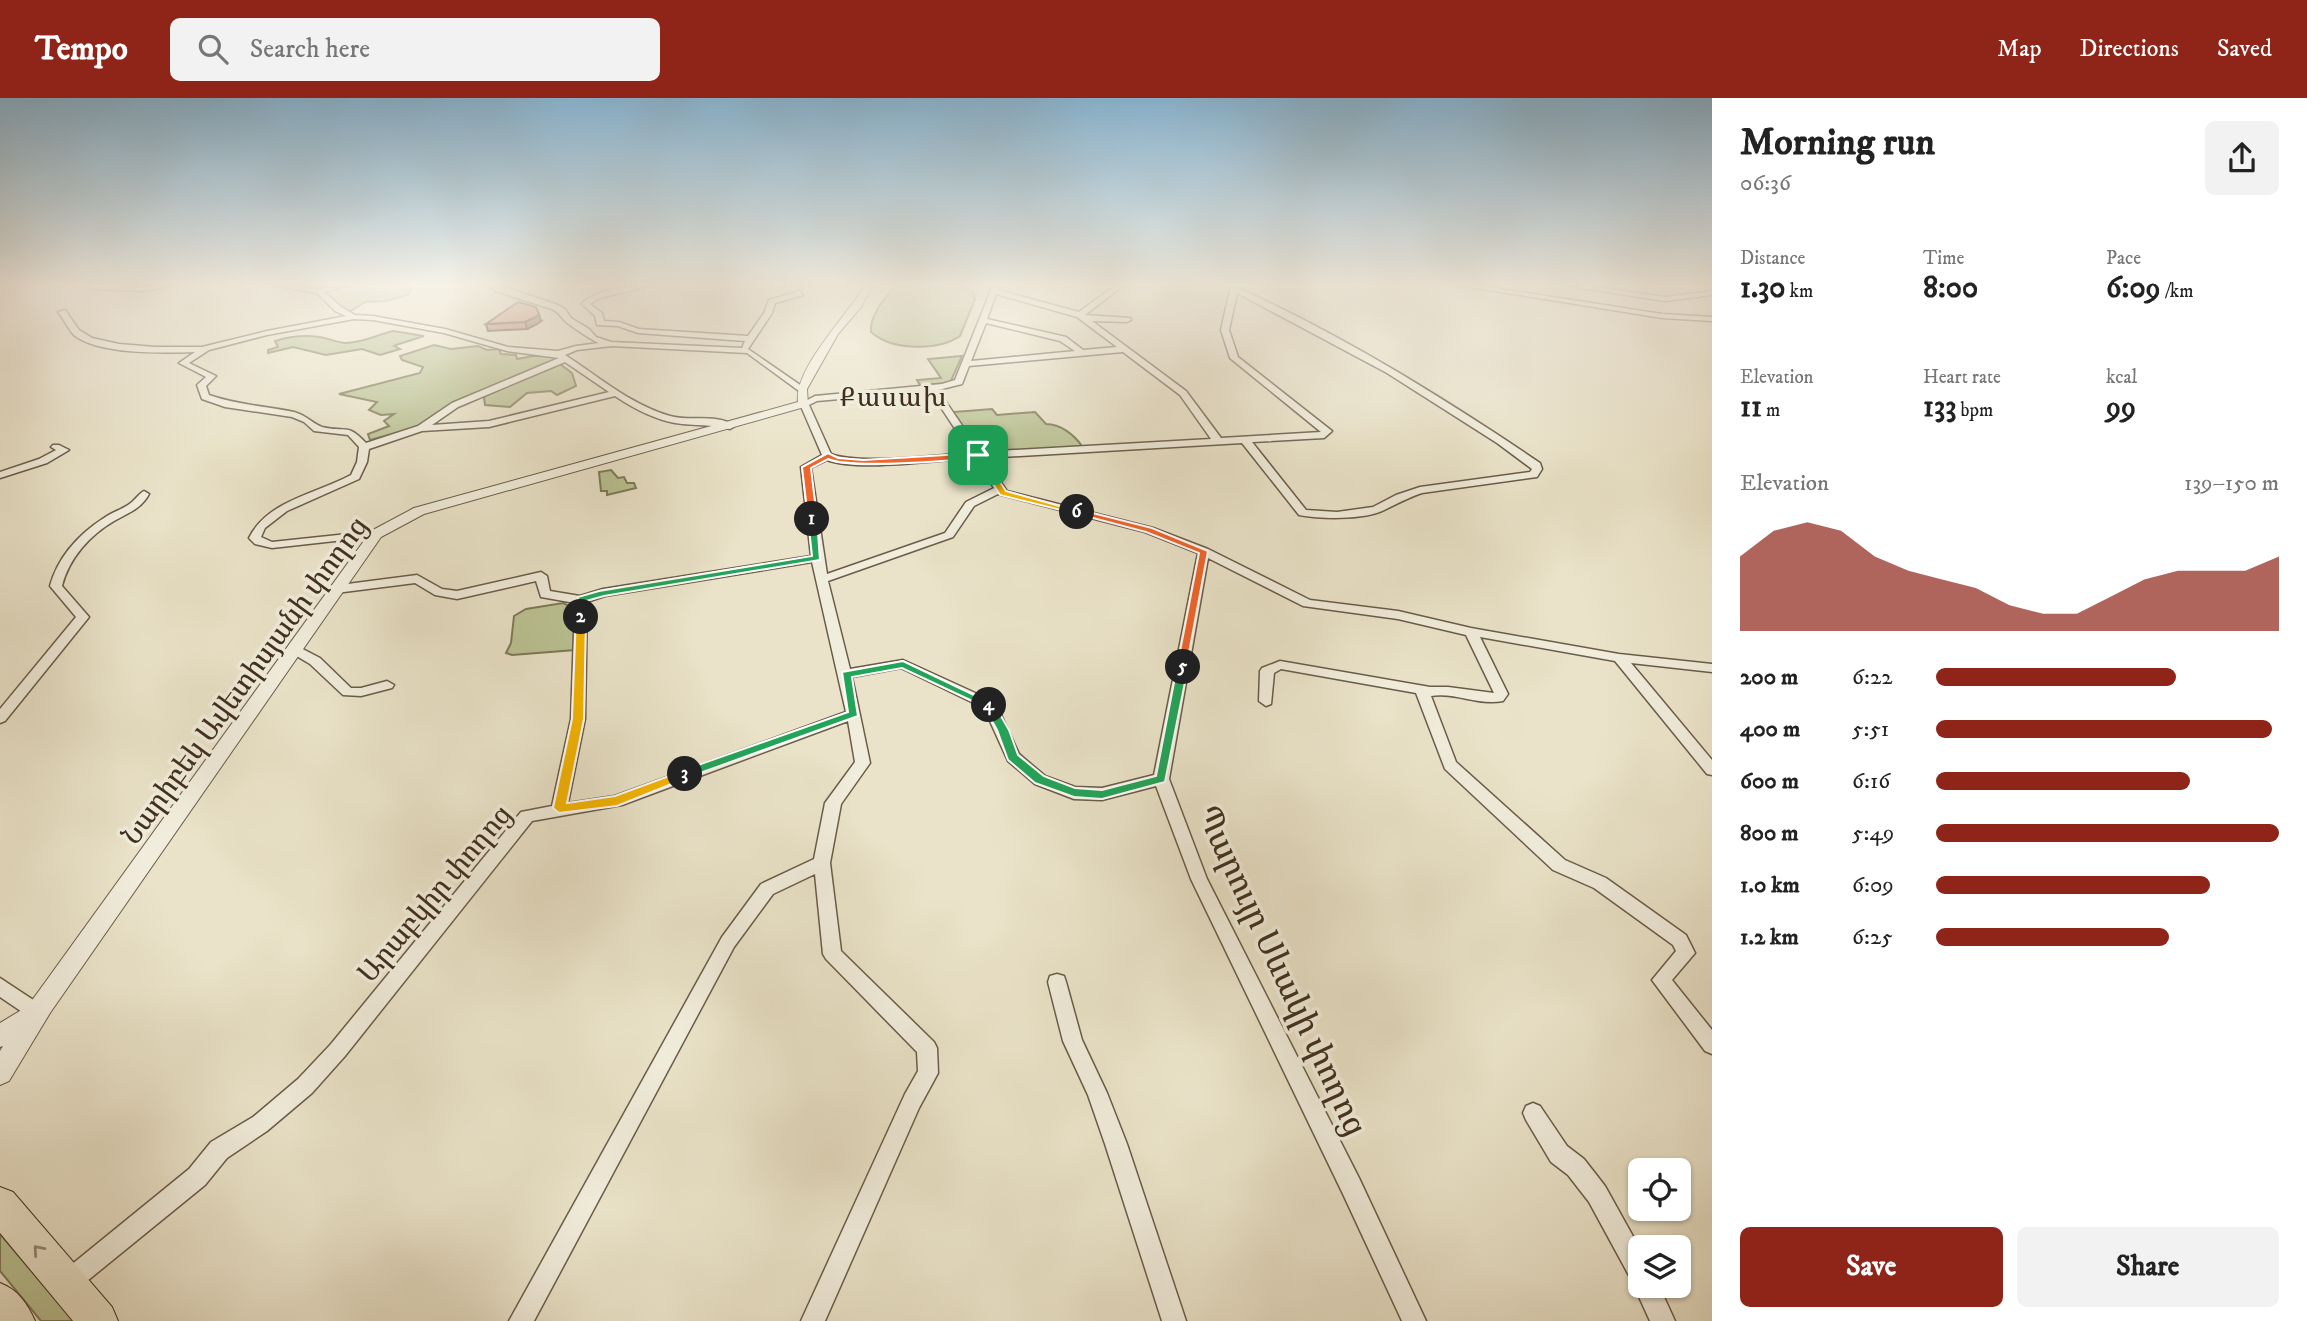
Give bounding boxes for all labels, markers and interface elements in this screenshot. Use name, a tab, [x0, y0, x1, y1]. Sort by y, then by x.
search box	[170, 18, 660, 81]
text: Tempo	[35, 29, 128, 70]
icon: search	[194, 30, 232, 68]
text: Search here	[250, 33, 370, 66]
text: Map	[1997, 34, 2042, 64]
text: Directions	[2080, 34, 2179, 64]
text: Saved	[2217, 34, 2272, 64]
text: Morning run	[1740, 119, 1935, 167]
button: share	[2205, 121, 2279, 195]
text: 06:36	[1740, 169, 1791, 198]
text: Distance	[1740, 247, 1805, 270]
text: Time	[1923, 247, 1964, 270]
text: Pace	[2106, 247, 2141, 270]
text: 1.30	[1740, 270, 1785, 307]
text: 8:00	[1923, 270, 1978, 307]
text: 6:09	[2106, 270, 2161, 307]
text: km	[1785, 280, 1813, 303]
text: /km	[2161, 280, 2194, 303]
text: Elevation	[1740, 366, 1814, 389]
text: Heart rate	[1923, 366, 2001, 389]
text: kcal	[2106, 366, 2137, 389]
district label: Քասախ	[840, 382, 948, 415]
text: 11	[1740, 389, 1762, 426]
text: 133	[1923, 389, 1956, 426]
text: 99	[2106, 389, 2136, 426]
text: m	[1762, 399, 1780, 422]
text: bpm	[1956, 399, 1993, 422]
pin	[948, 425, 1008, 485]
icon: arrive	[959, 436, 997, 474]
text: Elevation	[1740, 469, 1829, 498]
text: 139–150 m	[2184, 469, 2279, 498]
pin: 6	[1060, 494, 1094, 530]
text: 6	[1072, 500, 1081, 523]
pin: 1	[794, 502, 830, 536]
text: 1	[808, 507, 815, 530]
street label: Նարիբեկ Ավետիսյանի փողոց	[114, 510, 376, 852]
pin: 2	[564, 600, 598, 634]
text: 2	[576, 605, 585, 628]
pin: 5	[1166, 650, 1200, 684]
text: 5	[1178, 655, 1187, 678]
text: 200 m	[1740, 663, 1798, 692]
text: 6:22	[1852, 663, 1893, 692]
pin: 4	[972, 688, 1006, 722]
text: 4	[983, 693, 994, 716]
text: 400 m	[1740, 715, 1800, 744]
text: 5:51	[1852, 715, 1889, 744]
pin: 3	[668, 756, 702, 792]
text: 3	[681, 762, 688, 785]
text: 600 m	[1740, 767, 1799, 796]
text: 6:16	[1852, 767, 1890, 796]
street label: Արաբկիր փողոց	[351, 798, 520, 990]
street label: Պարույր Սևակի փողոց	[1186, 799, 1375, 1143]
text: 800 m	[1740, 819, 1798, 848]
text: 5:49	[1852, 819, 1894, 848]
text: 1.0 km	[1740, 871, 1800, 900]
text: 6:09	[1852, 871, 1894, 900]
text: 1.2 km	[1740, 923, 1799, 952]
text: 6:25	[1852, 923, 1893, 952]
map controls	[1628, 1158, 1691, 1298]
button: locate	[1628, 1158, 1691, 1221]
button: Save	[1740, 1227, 2003, 1307]
button: Share	[2017, 1227, 2279, 1307]
button: layers	[1628, 1235, 1691, 1298]
one-way arrow	[34, 1245, 46, 1258]

